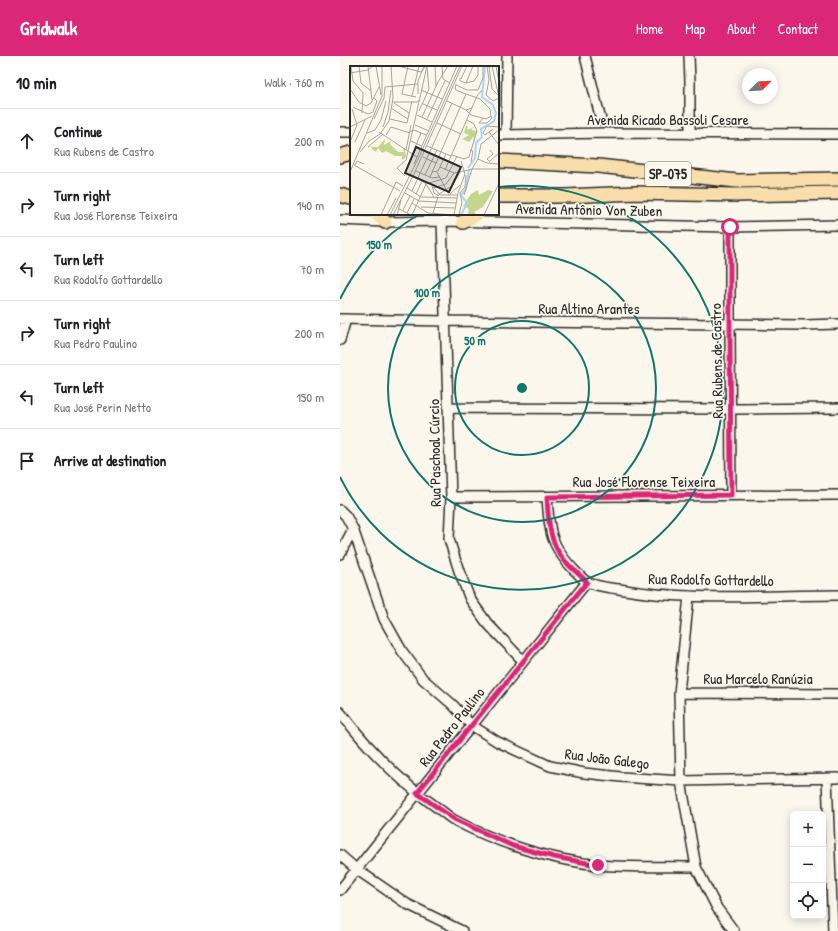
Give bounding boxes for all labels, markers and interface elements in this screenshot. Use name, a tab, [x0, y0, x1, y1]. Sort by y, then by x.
text: Gridwalk	[20, 15, 77, 41]
text: Home	[636, 19, 663, 38]
text: Map	[685, 19, 705, 38]
text: About	[727, 19, 756, 38]
text: Contact	[778, 19, 818, 38]
inset map	[350, 66, 499, 215]
north arrow	[742, 68, 778, 104]
text: 10 min	[16, 71, 57, 94]
text: Walk · 760 m	[264, 73, 324, 91]
street label: Avenida Ricado Bassoli Cesare	[587, 109, 749, 130]
text: Continue	[54, 121, 102, 142]
icon: ahead	[16, 130, 38, 152]
text: 200 m	[294, 132, 324, 150]
text: Rua Rubens de Castro	[54, 142, 154, 160]
road number: SP-075	[645, 162, 691, 186]
text: Turn right	[54, 185, 110, 206]
icon: right	[16, 194, 38, 216]
text: 140 m	[297, 196, 324, 214]
street label: Avenida Antônio Von Zuben	[515, 198, 663, 221]
text: Rua José Florense Teixeira	[54, 206, 177, 224]
route start	[721, 218, 739, 236]
text: 150 m	[366, 236, 392, 253]
text: Turn left	[54, 249, 104, 270]
icon: left	[16, 258, 38, 280]
text: 70 m	[300, 260, 324, 278]
text: Rua Rodolfo Gottardello	[54, 270, 163, 288]
text: 100 m	[414, 284, 440, 301]
street label: Rua Altino Arantes	[539, 298, 640, 319]
street label: Rua Rubens de Castro	[705, 303, 728, 419]
text: Turn right	[54, 313, 110, 334]
icon: right	[16, 322, 38, 344]
text: 200 m	[294, 324, 324, 342]
text: 50 m	[464, 332, 486, 349]
text: Rua Pedro Paulino	[54, 334, 137, 352]
text: Turn left	[54, 377, 104, 398]
centre of rings	[515, 381, 529, 395]
icon: left	[16, 386, 38, 408]
text: 150 m	[296, 388, 324, 406]
text: Rua José Perin Netto	[54, 398, 151, 416]
street label: Rua Paschoal Cúrcio	[423, 399, 446, 507]
icon: arrive	[16, 450, 38, 472]
text: Arrive at destination	[54, 450, 166, 471]
street label: Rua José Florense Teixeira	[573, 471, 715, 492]
street label: Rua Rodolfo Gottardello	[648, 568, 774, 591]
street label: Rua Marcelo Ranúzia	[703, 668, 813, 689]
street label: Rua Pedro Paulino	[414, 683, 489, 771]
street label: Rua João Galego	[564, 743, 650, 774]
map controls	[790, 811, 826, 919]
button: +	[790, 811, 826, 847]
button: −	[790, 847, 826, 883]
route end	[589, 856, 607, 874]
button: locate	[790, 883, 826, 919]

